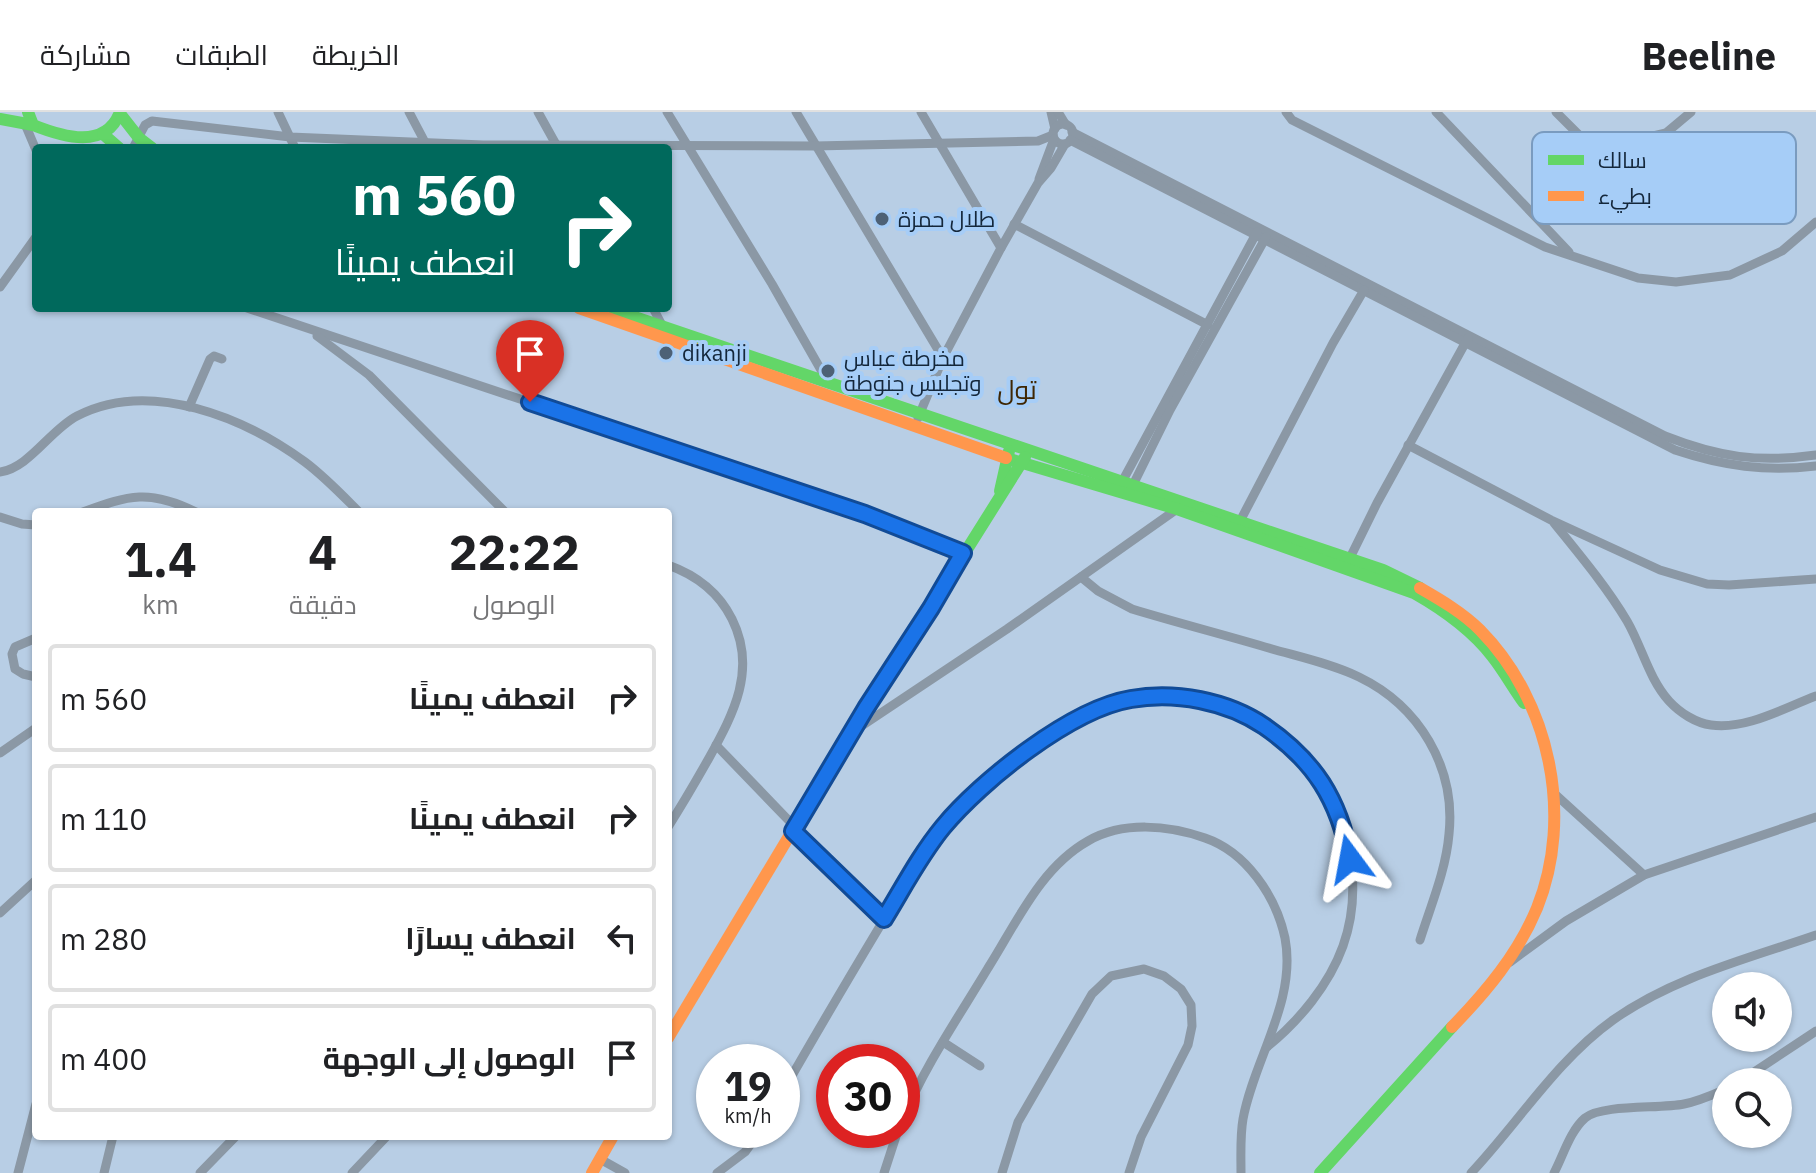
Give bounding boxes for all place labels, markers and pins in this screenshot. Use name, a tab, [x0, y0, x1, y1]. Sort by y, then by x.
place label: طلال حمزة	[898, 204, 995, 233]
marker: طلال حمزة	[873, 210, 891, 228]
pin	[496, 320, 564, 402]
place label: dikanji	[682, 338, 747, 367]
place label: مخرطة عباس وتجليس جنوطة	[844, 343, 981, 397]
marker: dikanji	[657, 344, 675, 362]
marker: مخرطة عباس وتجليس جنوطة	[819, 362, 837, 380]

